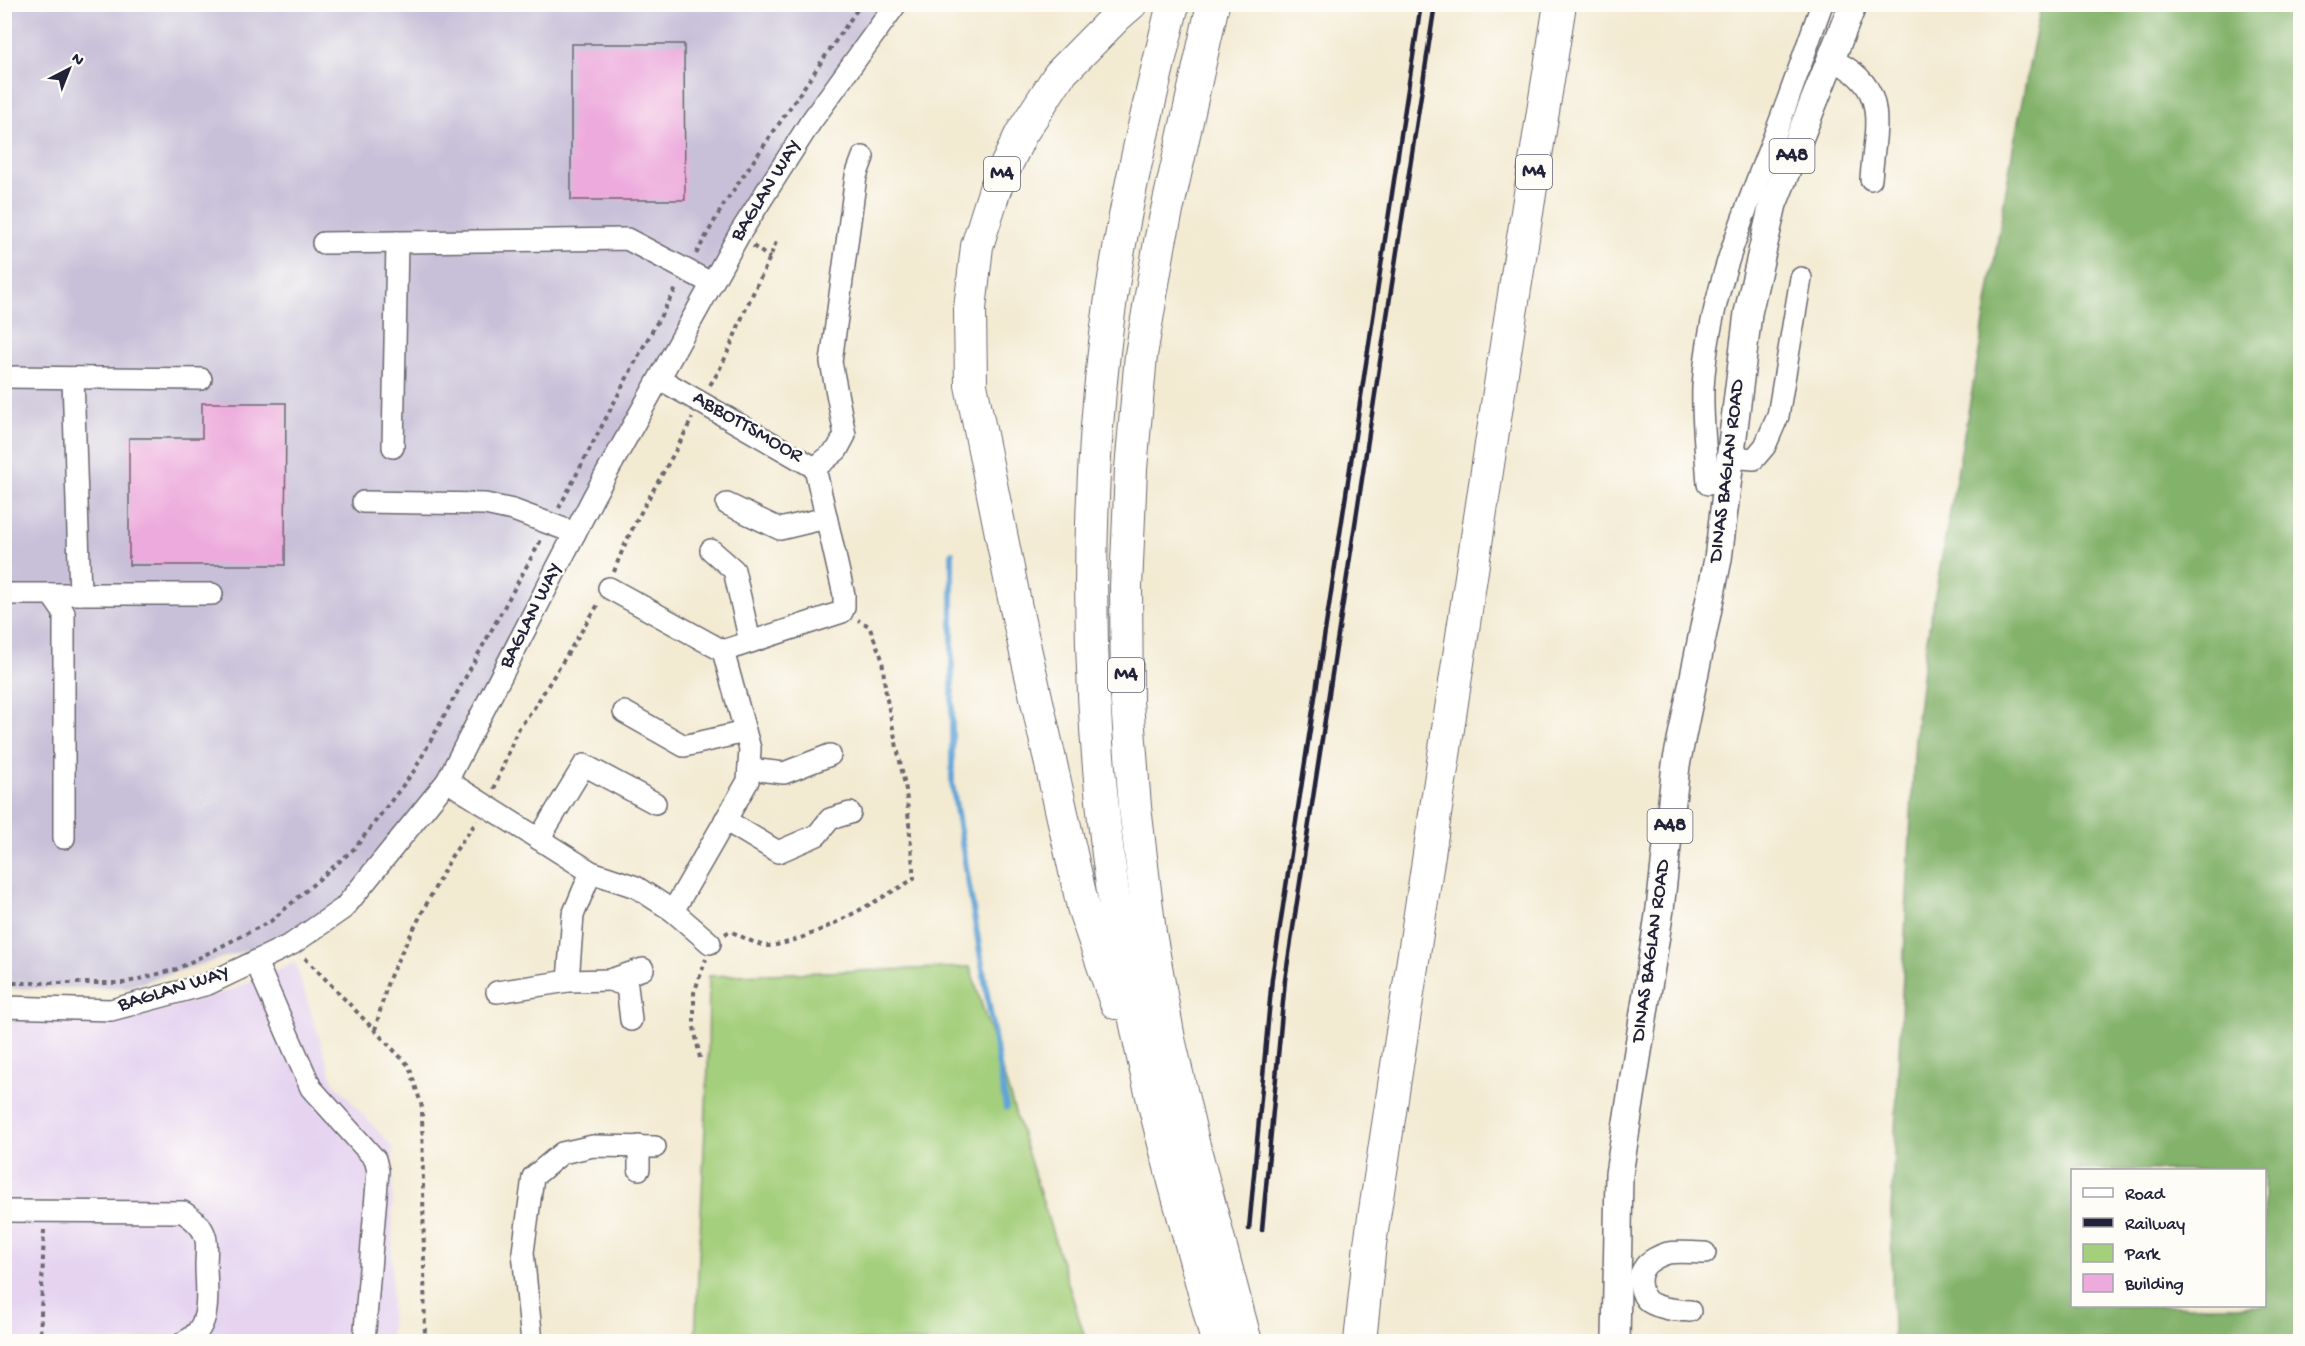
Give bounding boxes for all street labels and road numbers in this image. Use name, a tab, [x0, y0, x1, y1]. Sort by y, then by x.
street label: BAGLAN WAY	[725, 136, 808, 247]
road number: A48	[1770, 139, 1814, 173]
road number: M4	[1516, 155, 1552, 189]
road number: M4	[984, 157, 1020, 191]
street label: DINAS BAGLAN ROAD	[1704, 378, 1752, 566]
street label: ABBOTTSMOOR	[687, 386, 807, 470]
street label: BAGLAN WAY	[494, 559, 569, 674]
road number: M4	[1108, 658, 1144, 692]
road number: A48	[1648, 809, 1692, 843]
street label: DINAS BAGLAN ROAD	[1627, 858, 1677, 1046]
street label: BAGLAN WAY	[114, 961, 233, 1019]

